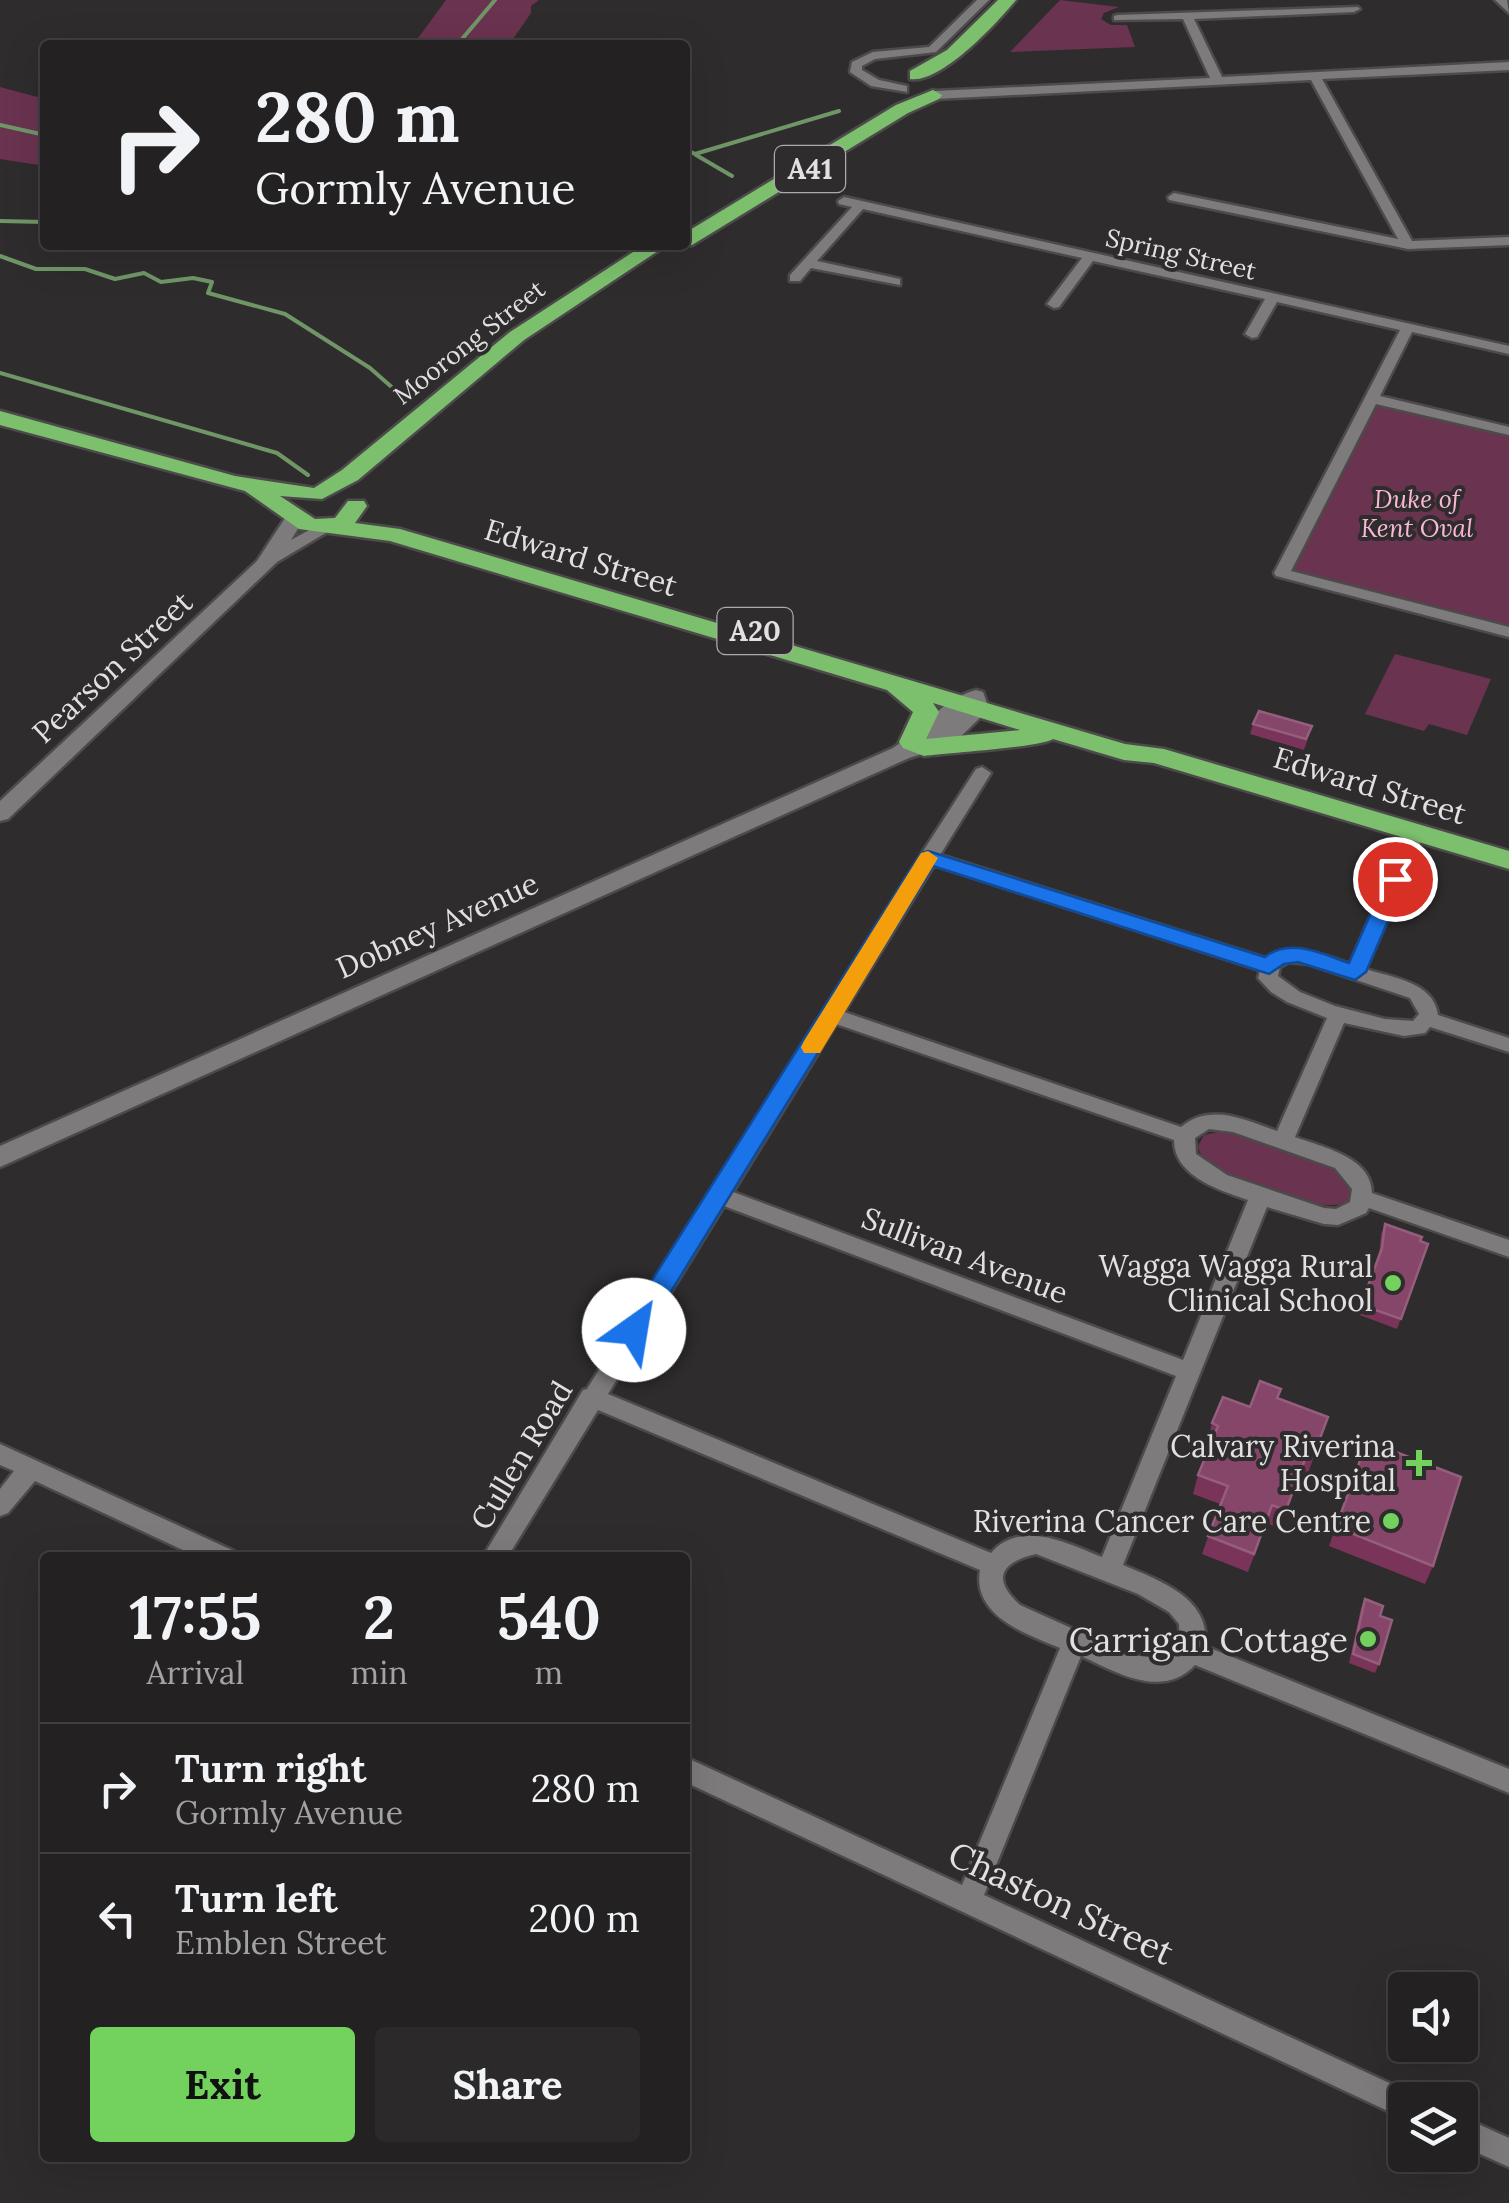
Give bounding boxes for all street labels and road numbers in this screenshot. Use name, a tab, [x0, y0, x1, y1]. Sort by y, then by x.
road number: A41	[775, 146, 845, 192]
street label: Spring Street	[1103, 221, 1260, 287]
street label: Moorong Street	[387, 273, 551, 411]
street label: Edward Street	[480, 510, 682, 604]
street label: Pearson Street	[24, 583, 200, 751]
road number: A20	[718, 608, 792, 654]
street label: Edward Street	[1269, 738, 1471, 832]
street label: Dobney Avenue	[330, 863, 544, 987]
street label: Sullivan Avenue	[857, 1198, 1073, 1312]
street label: Cullen Road	[462, 1374, 580, 1536]
street label: Chaston Street	[941, 1831, 1181, 1975]

